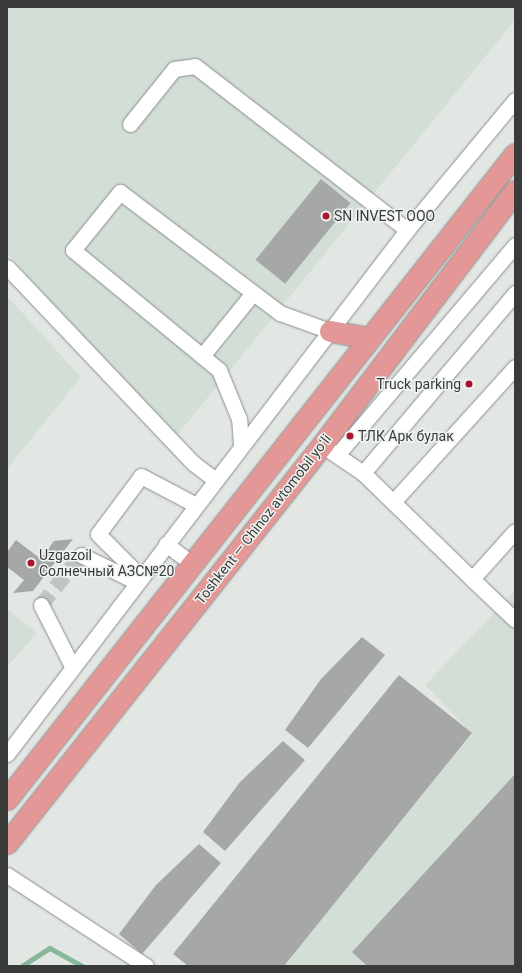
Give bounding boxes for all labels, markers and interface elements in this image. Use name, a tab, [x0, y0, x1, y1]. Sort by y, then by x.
place label: SN INVEST ООО	[334, 208, 435, 224]
marker: SN INVEST ООО	[321, 211, 331, 221]
place label: Truck parking	[376, 376, 461, 392]
marker: Truck parking	[464, 379, 474, 389]
place label: ТЛК Арк булак	[358, 428, 454, 444]
street label: Toshkent — Chinoz avtomobil yoʻli	[191, 431, 335, 607]
marker: ТЛК Арк булак	[345, 431, 355, 441]
place label: Uzgazoil Солнечный АЗС№20	[39, 547, 174, 580]
marker: Uzgazoil Солнечный АЗС№20	[26, 558, 36, 568]

